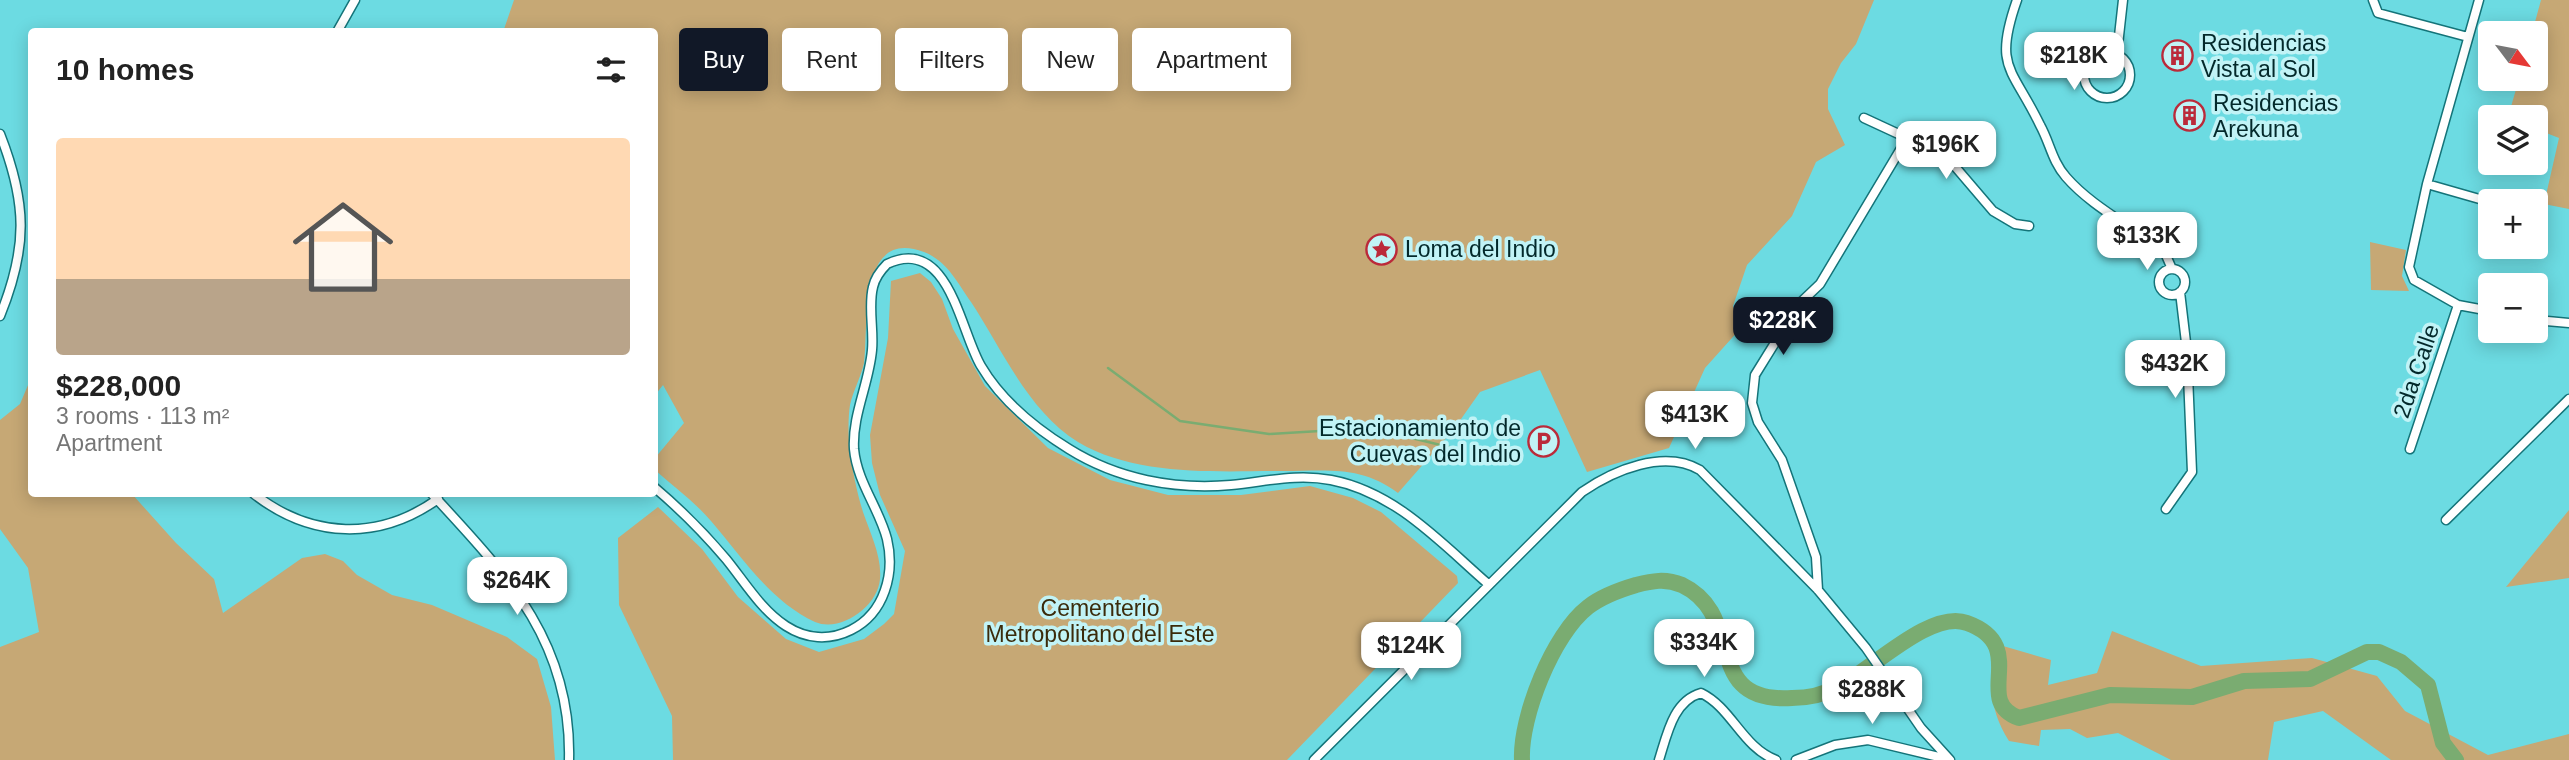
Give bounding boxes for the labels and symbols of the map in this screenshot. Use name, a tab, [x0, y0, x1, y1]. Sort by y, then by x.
north arrow	[2478, 21, 2548, 91]
place label: Residencias Vista al Sol	[2201, 30, 2326, 82]
pin: $218K	[2025, 32, 2123, 92]
building icon: Residencias Vista al Sol	[2161, 39, 2195, 73]
place label: Residencias Arekuna	[2213, 90, 2338, 142]
building icon: Residencias Arekuna	[2173, 99, 2207, 133]
pin: $196K	[1897, 122, 1995, 181]
pin: $133K	[2098, 212, 2196, 272]
place icon: Loma del Indio	[1365, 232, 1399, 266]
place label: Loma del Indio	[1405, 236, 1556, 262]
pin: $228K	[1734, 298, 1832, 357]
street label: 2da Calle	[2388, 321, 2444, 421]
pin: $432K	[2126, 340, 2224, 400]
pin: $413K	[1646, 392, 1744, 451]
place label: Estacionamiento de Cuevas del Indio	[1319, 415, 1521, 467]
parking icon: Estacionamiento de Cuevas del Indio	[1527, 424, 1561, 458]
pin: $264K	[468, 558, 566, 617]
park label: Cementerio Metropolitano del Este	[986, 595, 1214, 647]
pin: $334K	[1655, 620, 1753, 679]
pin: $124K	[1362, 622, 1460, 682]
pin: $288K	[1823, 666, 1921, 726]

